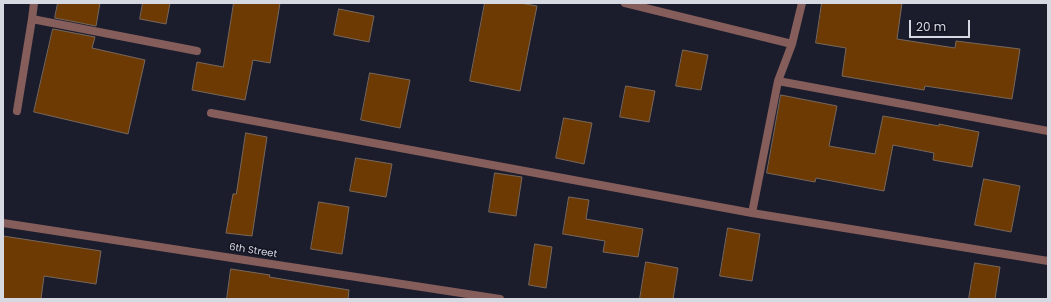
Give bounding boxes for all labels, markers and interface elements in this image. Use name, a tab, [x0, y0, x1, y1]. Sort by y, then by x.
scale bar	[911, 12, 972, 38]
text: 20 m	[916, 18, 946, 35]
street label: 6th Street	[228, 241, 278, 261]

